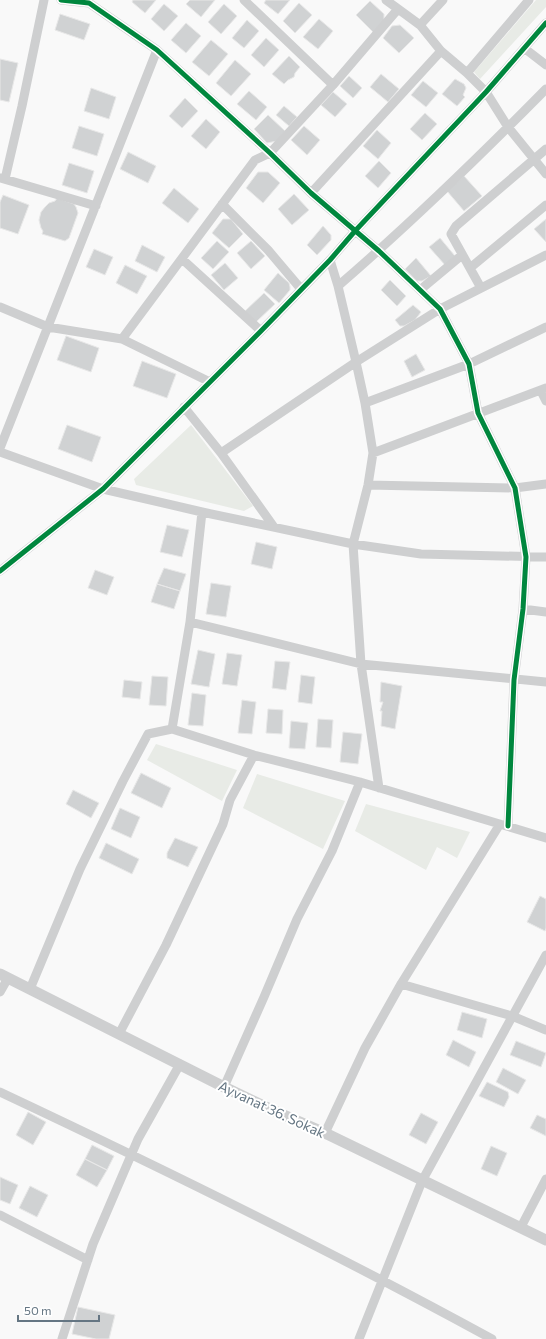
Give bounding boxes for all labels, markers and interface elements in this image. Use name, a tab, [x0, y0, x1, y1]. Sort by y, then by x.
street label: Ayvanat 36. Sokak	[216, 1077, 328, 1141]
scale bar	[18, 1297, 99, 1323]
text: 50 m	[24, 1303, 52, 1317]

